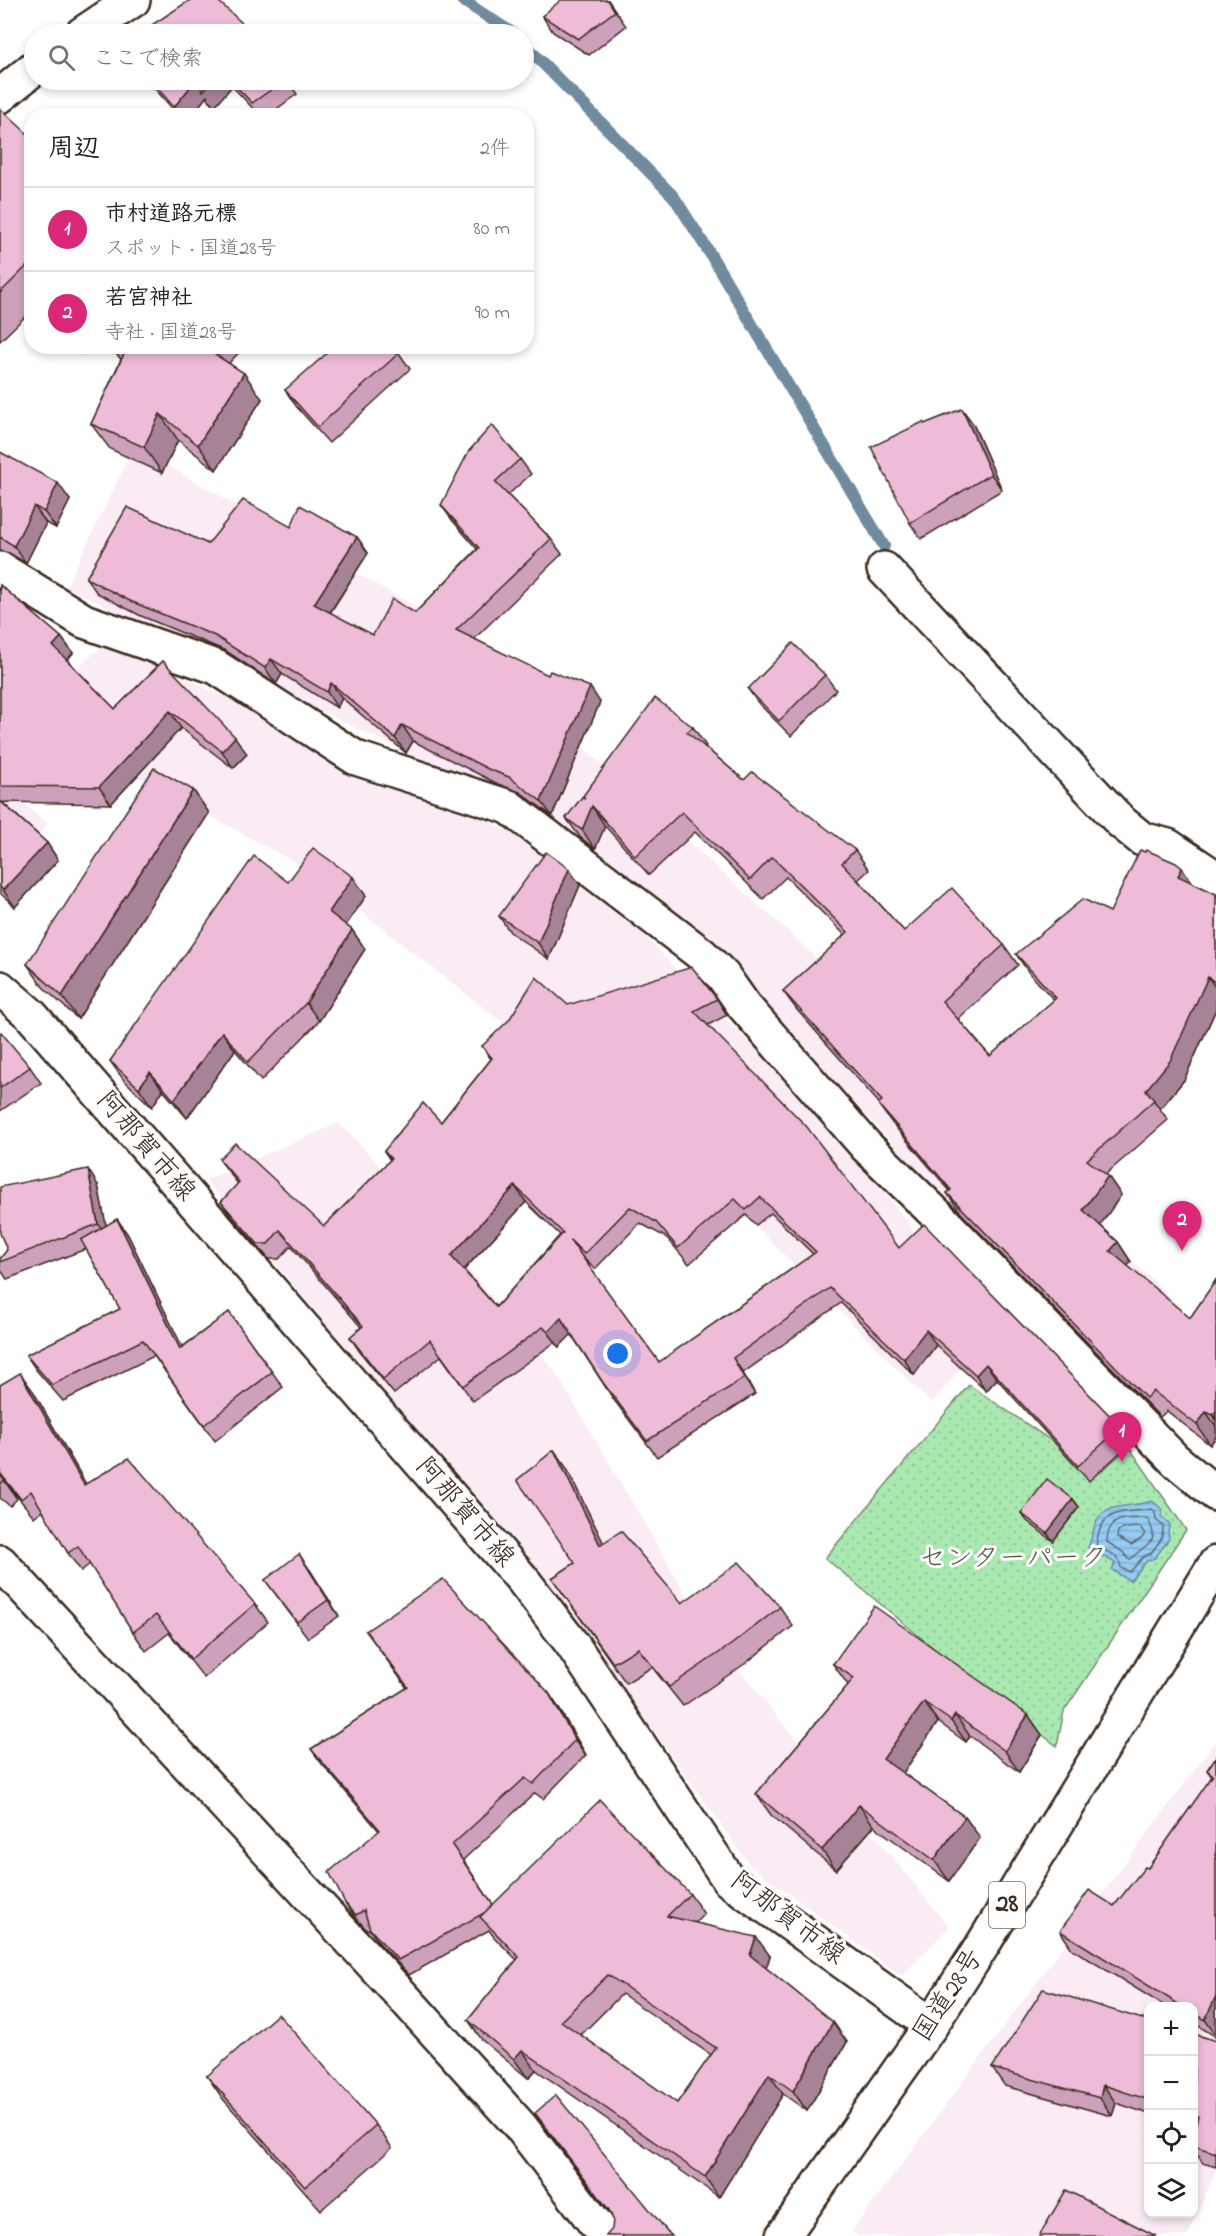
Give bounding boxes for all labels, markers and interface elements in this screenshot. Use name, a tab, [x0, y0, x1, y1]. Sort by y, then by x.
search box	[24, 24, 534, 90]
icon: search	[45, 41, 78, 74]
text: ここで検索	[93, 44, 203, 76]
text: 周辺	[48, 131, 100, 169]
text: 2件	[480, 135, 510, 164]
text: 市村道路元標	[105, 199, 237, 231]
text: 1	[64, 215, 71, 244]
text: 80 m	[473, 215, 510, 244]
text: スポット · 国道28号	[105, 235, 277, 264]
text: 若宮神社	[105, 283, 193, 315]
text: 2	[63, 299, 72, 328]
text: 90 m	[475, 299, 510, 328]
text: 寺社 · 国道28号	[105, 319, 237, 348]
street label: 阿那賀市線	[86, 1083, 204, 1211]
pin: 2	[1162, 1202, 1202, 1251]
your location	[603, 1339, 632, 1368]
pin: 1	[1102, 1412, 1142, 1462]
street label: 阿那賀市線	[405, 1449, 523, 1577]
park label: センターパーク	[919, 1540, 1107, 1579]
street label: 阿那賀市線	[721, 1863, 853, 1975]
road number: 28	[989, 1882, 1025, 1928]
street label: 国道28号	[904, 1942, 994, 2050]
map controls	[1144, 2002, 1198, 2218]
button: +	[1144, 2002, 1198, 2056]
button: −	[1144, 2056, 1198, 2110]
button: locate	[1144, 2110, 1198, 2164]
button: layers	[1144, 2164, 1198, 2218]

